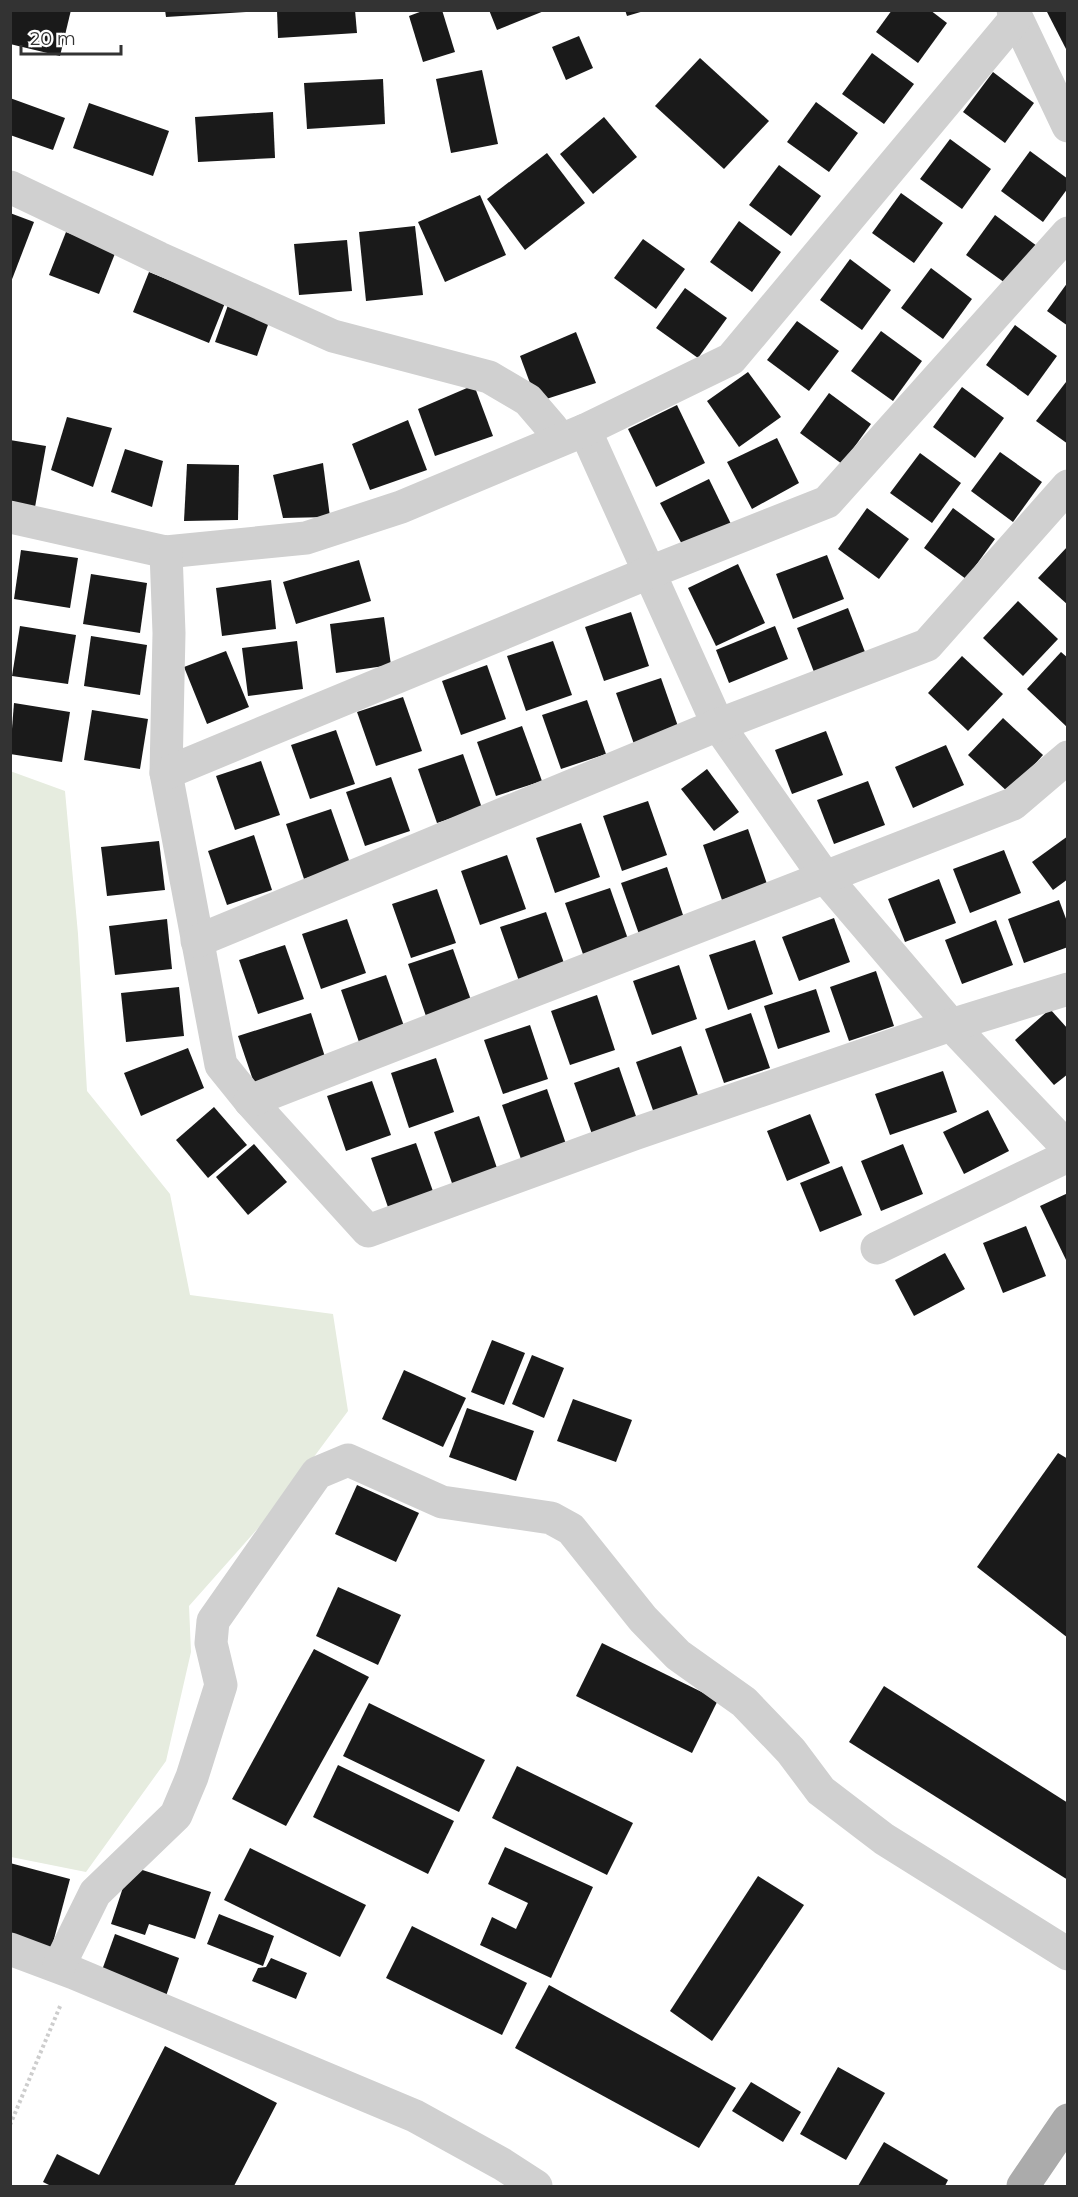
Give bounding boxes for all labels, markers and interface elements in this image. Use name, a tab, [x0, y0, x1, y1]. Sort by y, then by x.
scale bar	[21, 18, 122, 56]
text: 20 m	[30, 28, 76, 50]

